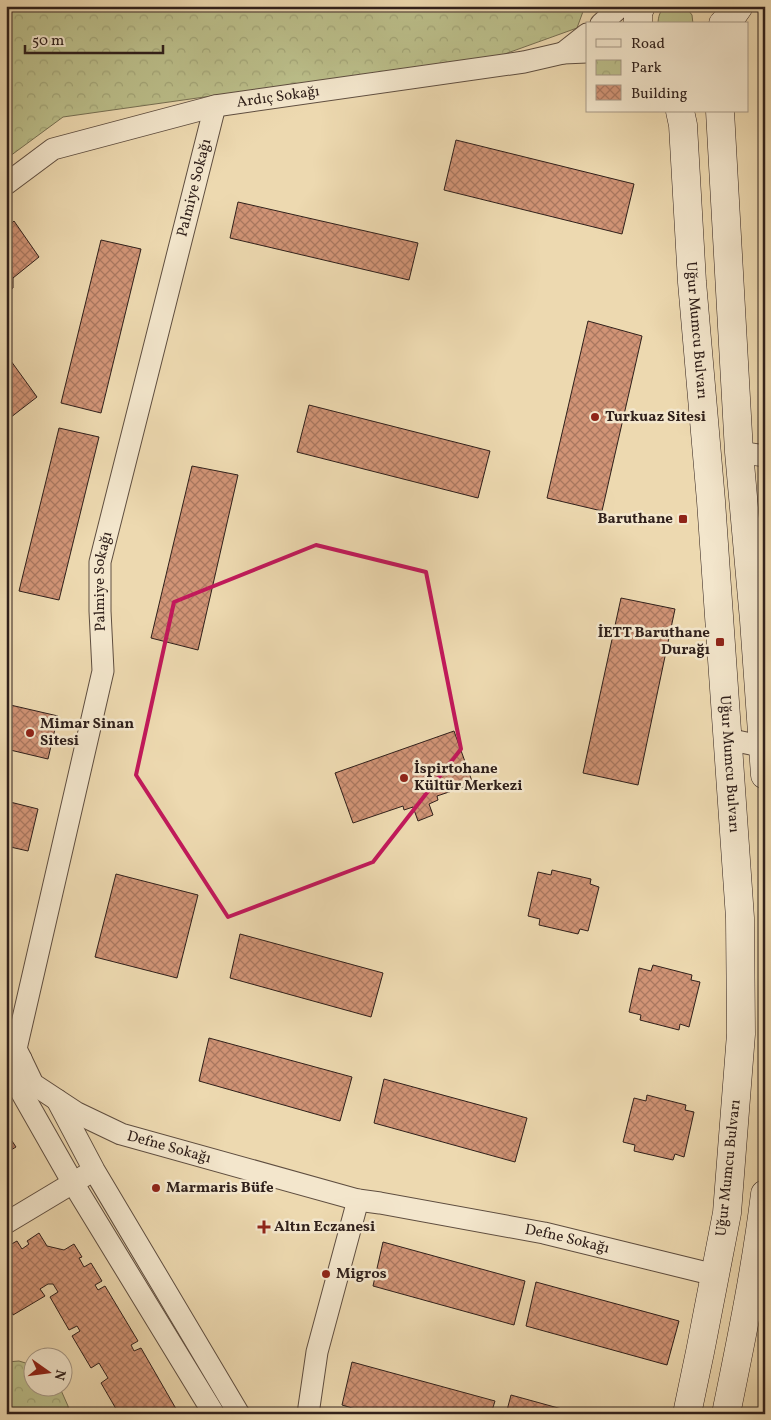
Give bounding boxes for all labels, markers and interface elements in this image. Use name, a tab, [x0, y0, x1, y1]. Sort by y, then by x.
scale bar	[25, 22, 162, 54]
legend	[586, 22, 748, 112]
text: 50 m	[32, 31, 64, 52]
text: Road	[631, 34, 665, 55]
text: Park	[631, 58, 662, 79]
street label: Ardıç Sokağı	[235, 81, 321, 113]
text: Building	[631, 84, 688, 105]
street label: Palmiye Sokağı	[172, 137, 217, 239]
street label: Uğur Mumcu Bulvarı	[680, 261, 713, 400]
place label: Turkuaz Sitesi	[605, 407, 706, 428]
marker: Turkuaz Sitesi	[589, 411, 601, 423]
place label: Baruthane	[598, 509, 673, 530]
marker: Baruthane	[677, 513, 689, 525]
street label: Palmiye Sokağı	[89, 529, 118, 632]
place label: İETT Baruthane Durağı	[598, 623, 710, 661]
marker: İETT Baruthane Durağı	[714, 636, 726, 648]
street label: Uğur Mumcu Bulvarı	[714, 695, 745, 833]
place label: Mimar Sinan Sitesi	[40, 714, 134, 752]
marker: Mimar Sinan Sitesi	[24, 727, 36, 739]
place label: İspirtohane Kültür Merkezi	[414, 759, 523, 797]
marker: İspirtohane Kültür Merkezi	[398, 772, 410, 784]
street label: Uğur Mumcu Bulvarı	[711, 1098, 747, 1238]
street label: Defne Sokağı	[125, 1126, 213, 1169]
place label: Marmaris Büfe	[166, 1178, 274, 1199]
marker: Marmaris Büfe	[150, 1182, 162, 1194]
place label: Altın Eczanesi	[274, 1217, 375, 1238]
street label: Defne Sokağı	[523, 1219, 612, 1259]
marker: Altın Eczanesi	[258, 1221, 270, 1233]
place label: Migros	[336, 1264, 387, 1285]
marker: Migros	[320, 1268, 332, 1280]
north arrow	[22, 1348, 72, 1398]
text: N	[49, 1368, 70, 1382]

